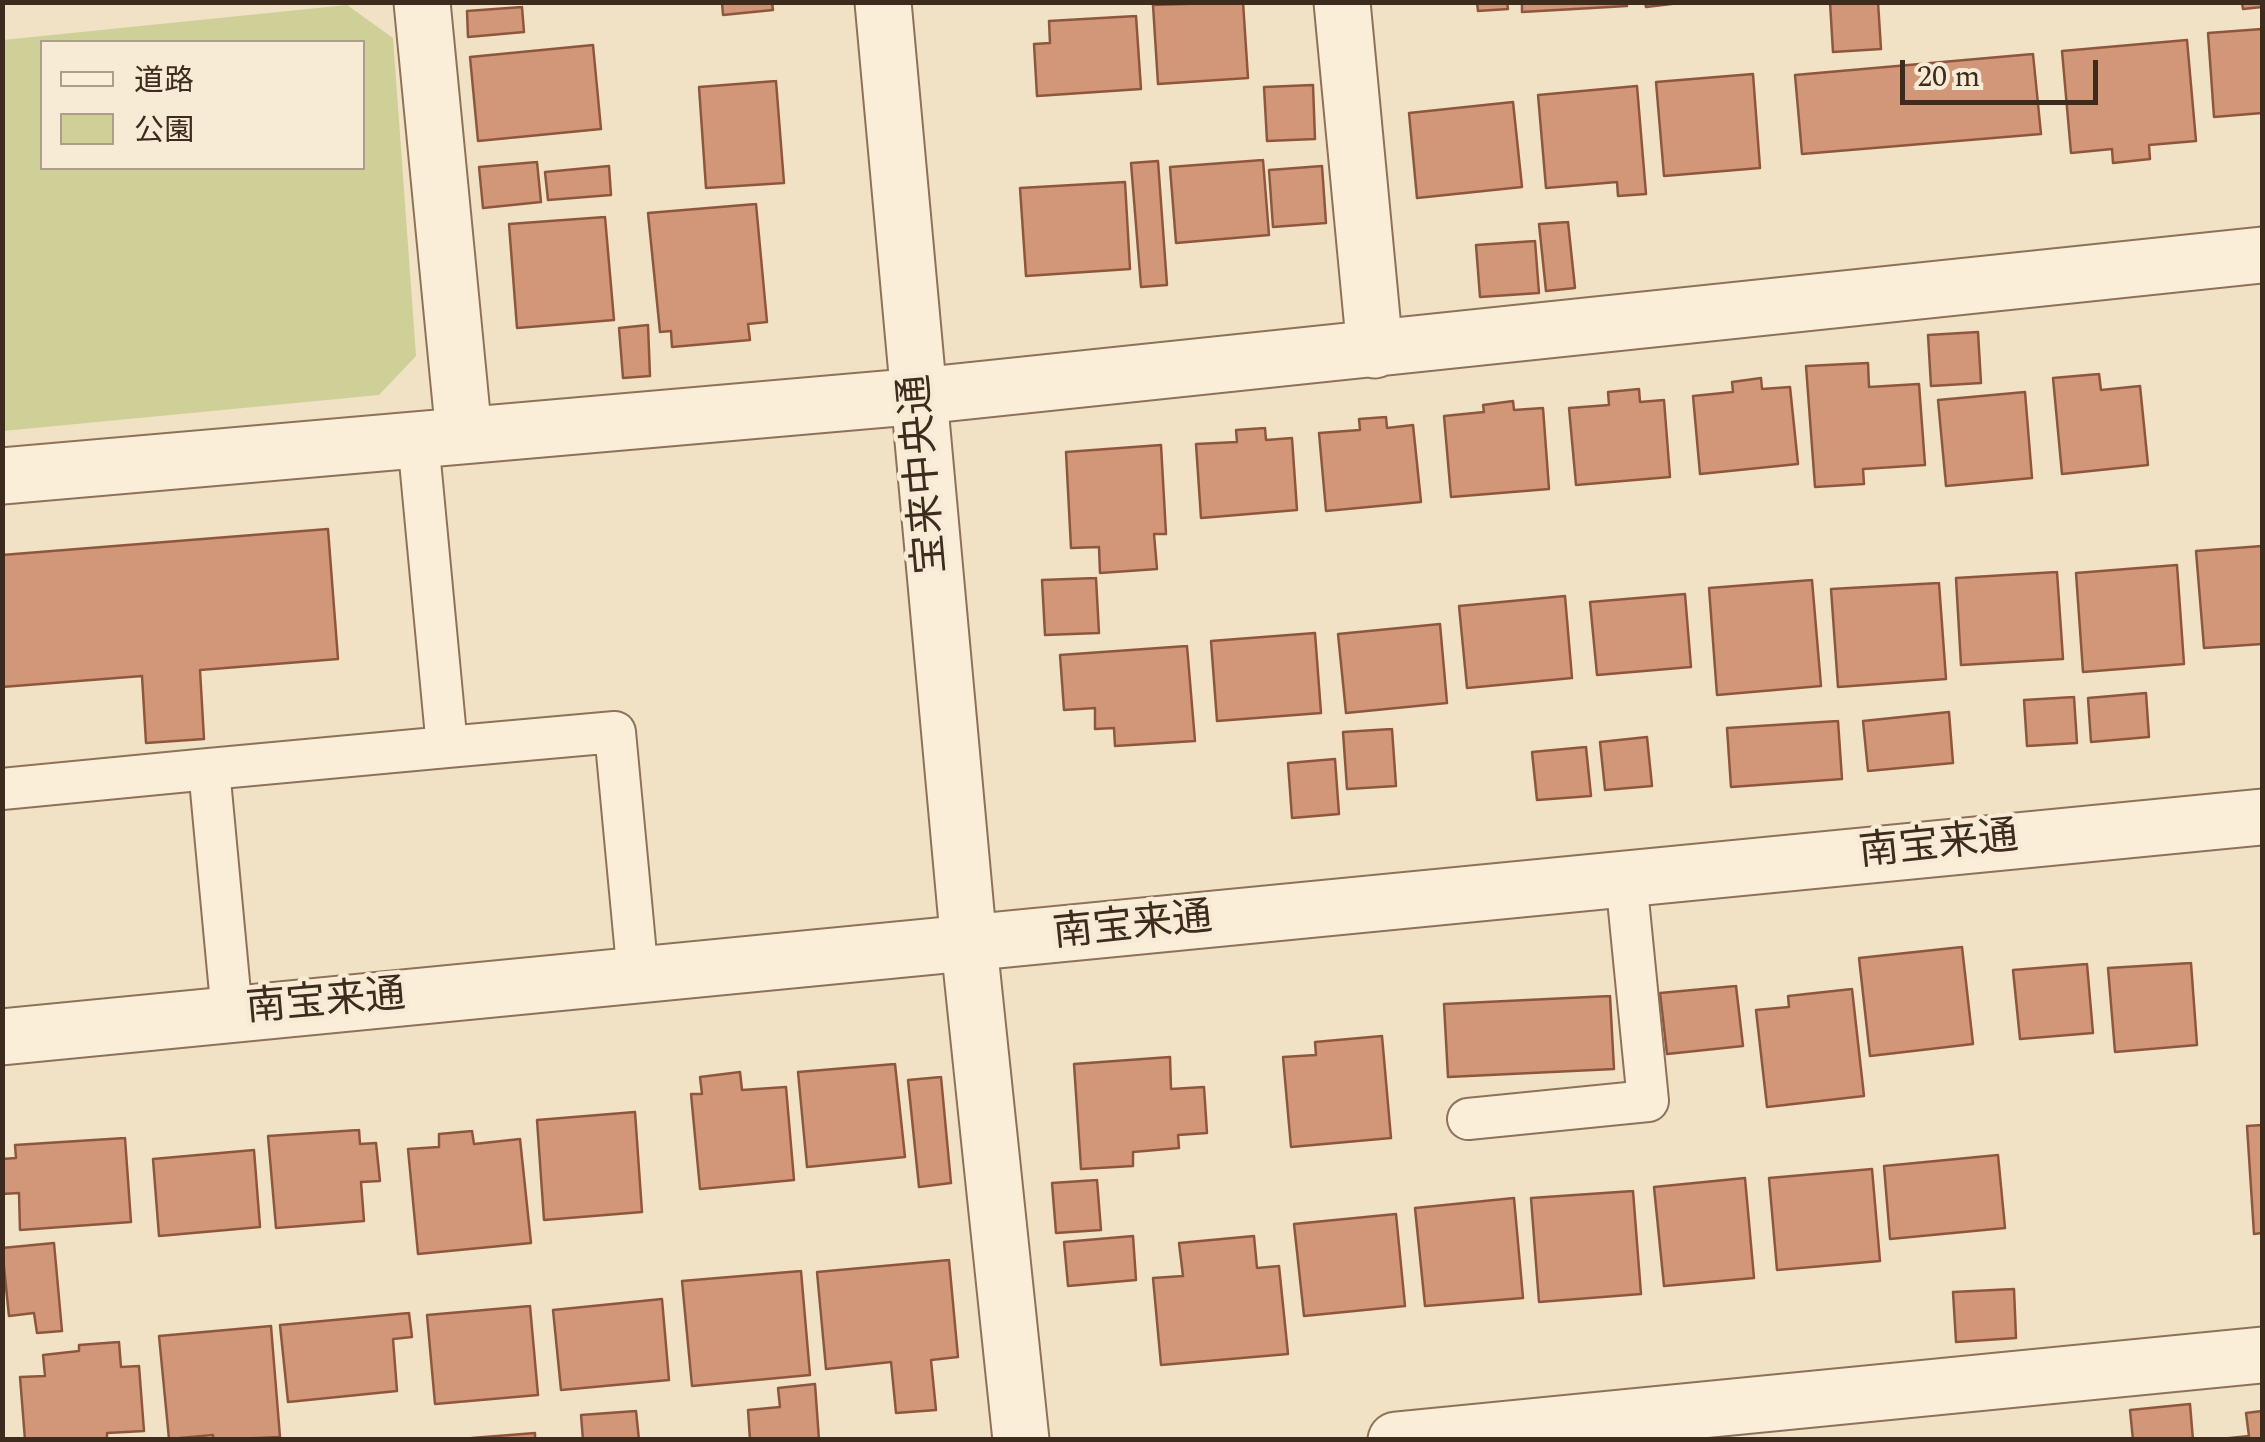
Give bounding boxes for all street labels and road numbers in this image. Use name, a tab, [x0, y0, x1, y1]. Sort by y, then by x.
street label: 宝来中央通	[894, 372, 960, 576]
street label: 南宝来通	[1857, 816, 2021, 880]
street label: 南宝来通	[1051, 897, 1215, 961]
street label: 南宝来通	[244, 974, 408, 1036]

